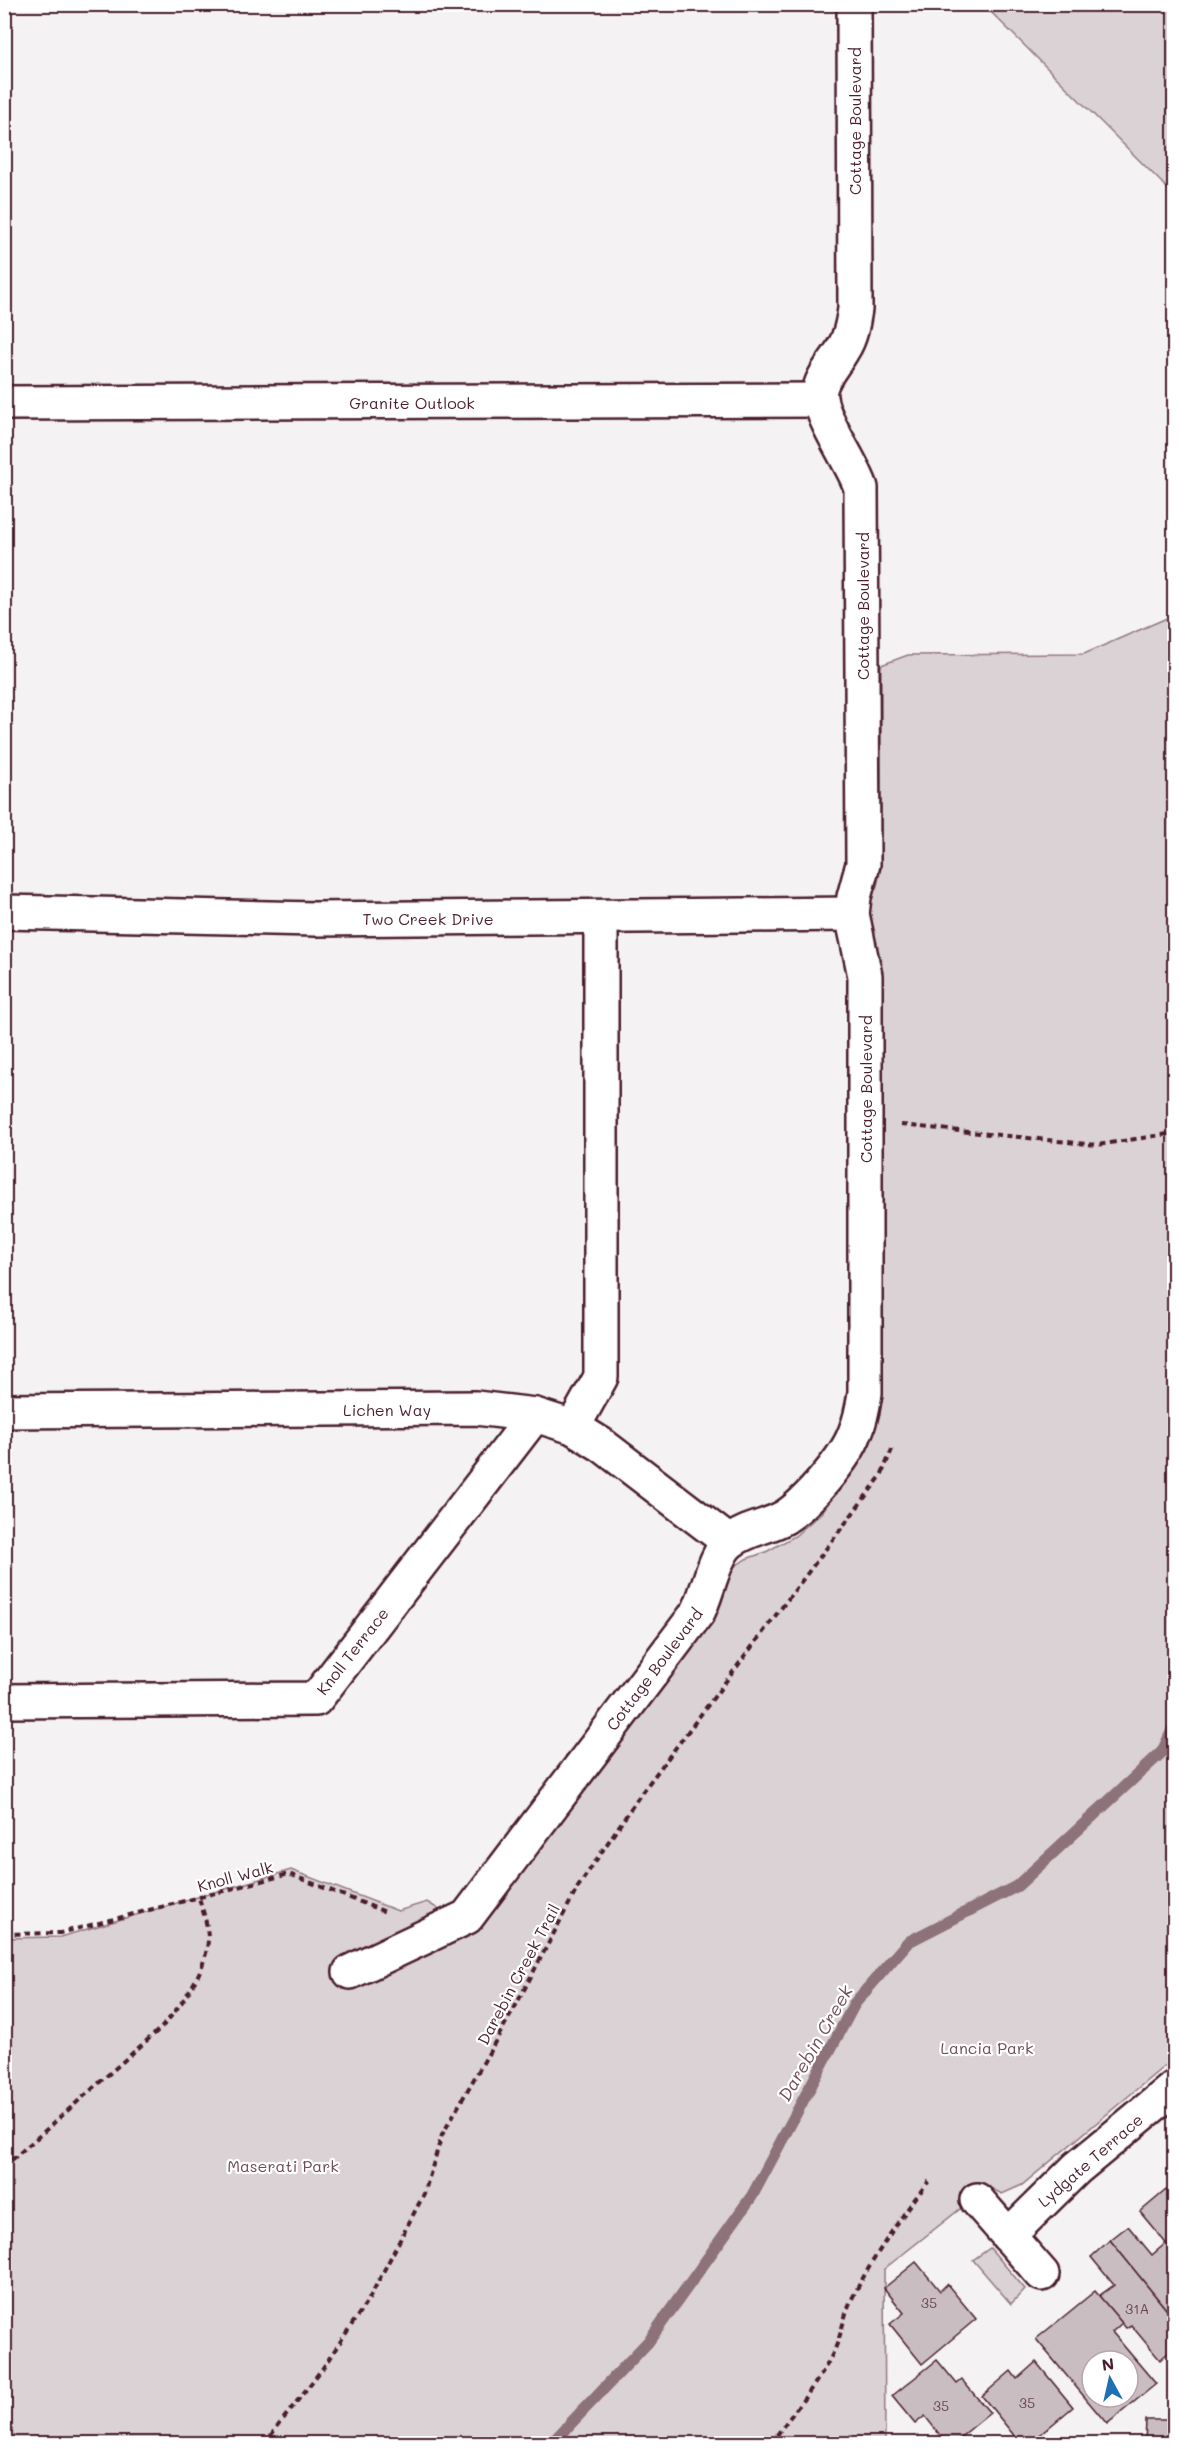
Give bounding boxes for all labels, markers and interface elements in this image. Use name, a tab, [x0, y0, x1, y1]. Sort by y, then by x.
street label: Cottage Boulevard	[844, 47, 865, 195]
street label: Granite Outlook	[349, 392, 475, 413]
street label: Cottage Boulevard	[852, 532, 873, 680]
street label: Two Creek Drive	[362, 908, 494, 929]
street label: Cottage Boulevard	[855, 1015, 876, 1163]
street label: Lichen Way	[343, 1399, 431, 1420]
street label: Knoll Terrace	[311, 1603, 393, 1699]
street label: Cottage Boulevard	[601, 1604, 707, 1734]
street label: Knoll Walk	[195, 1856, 275, 1896]
street label: Darebin Creek Trail	[472, 1900, 564, 2048]
water label: Darebin Creek	[772, 1980, 858, 2105]
park label: Lancia Park	[941, 2037, 1033, 2058]
street label: Lydgate Terrace	[1033, 2109, 1147, 2211]
park label: Maserati Park	[227, 2155, 339, 2176]
house number: 35	[921, 2293, 937, 2312]
house number: 31A	[1125, 2299, 1149, 2318]
north arrow	[1080, 2349, 1140, 2409]
text: N	[1100, 2352, 1115, 2375]
house number: 35	[1019, 2393, 1035, 2412]
house number: 35	[933, 2396, 949, 2415]

